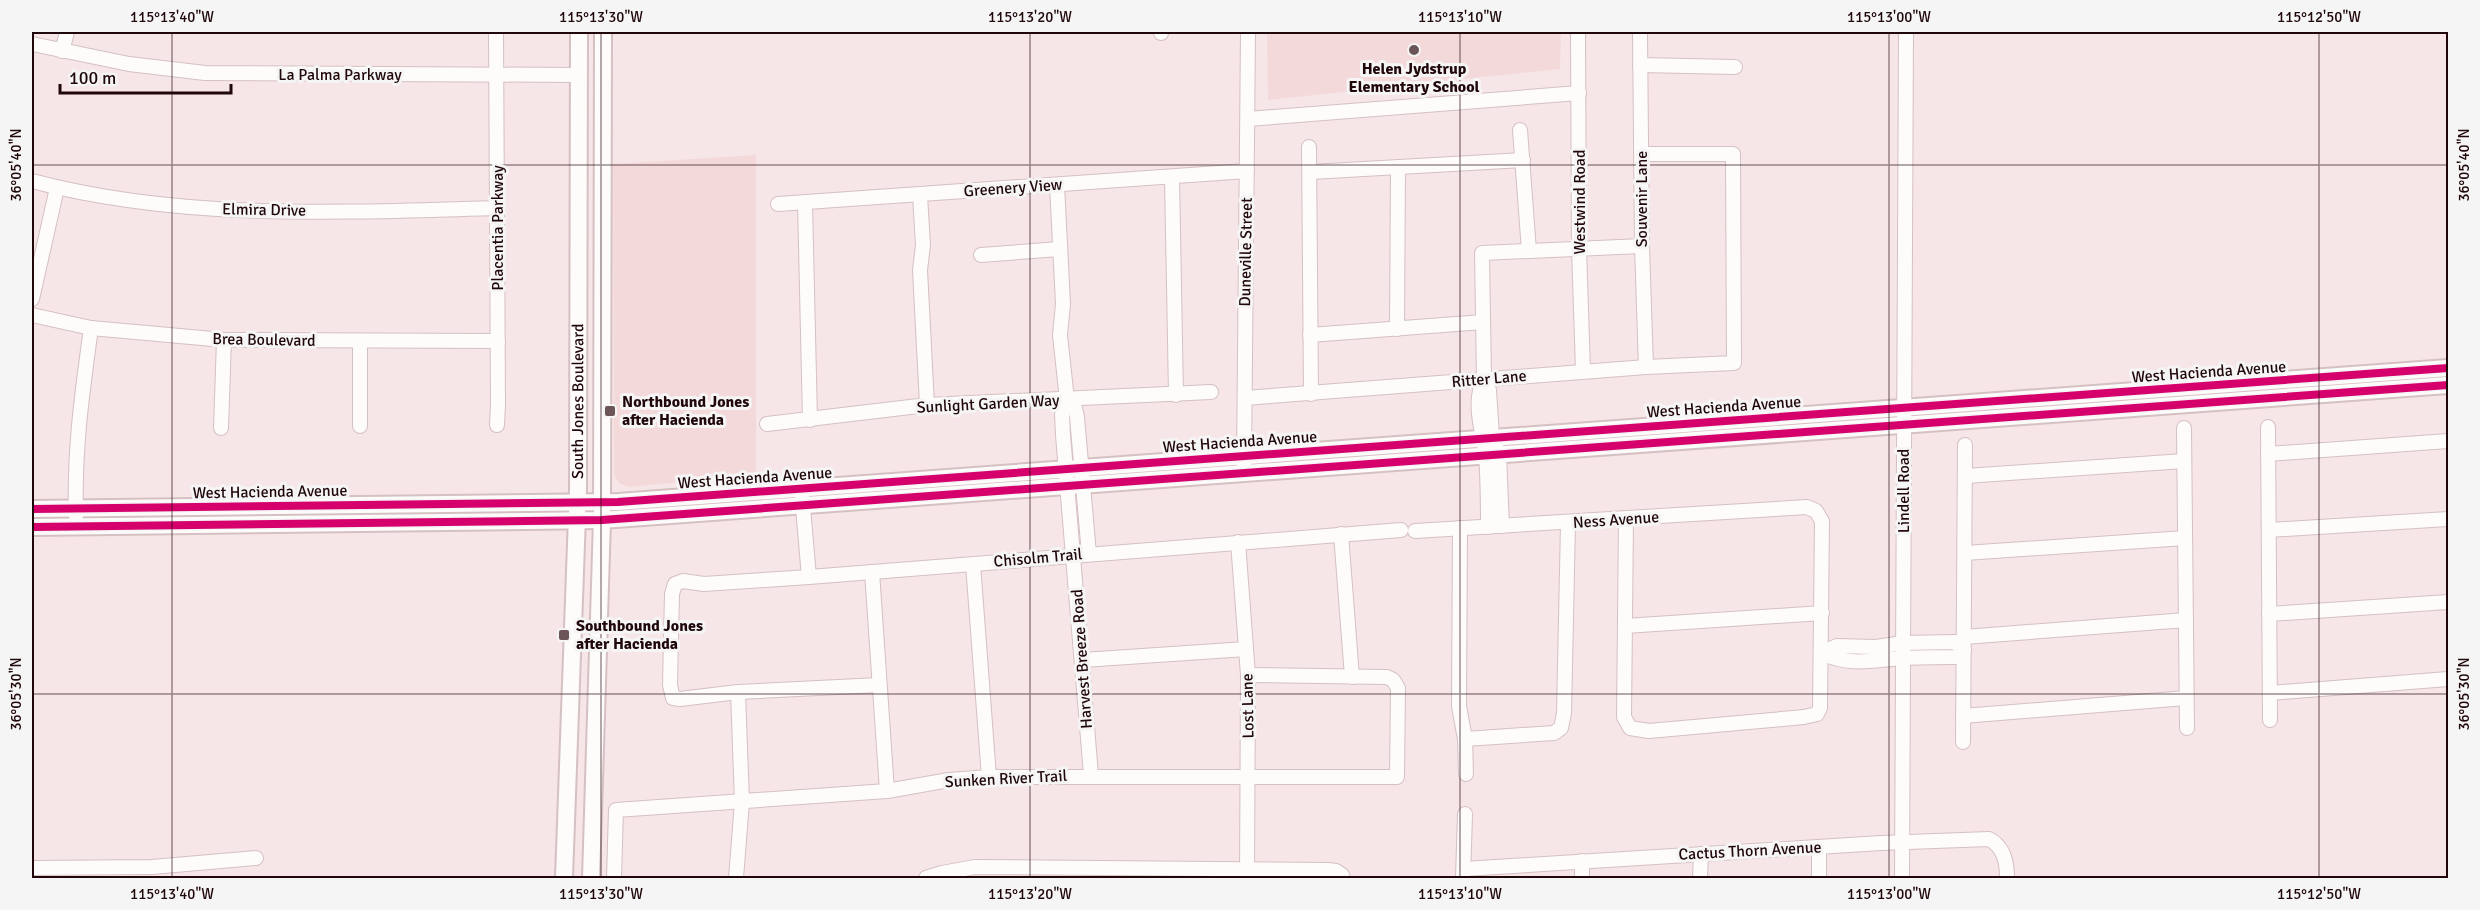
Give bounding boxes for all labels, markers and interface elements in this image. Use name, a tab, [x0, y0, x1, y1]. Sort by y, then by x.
text: 115°13'40"W	[130, 8, 214, 26]
text: 115°13'30"W	[559, 8, 643, 26]
text: 115°13'20"W	[988, 8, 1072, 26]
text: 115°13'10"W	[1418, 8, 1502, 26]
text: 115°13'00"W	[1847, 8, 1931, 26]
text: 115°12'50"W	[2277, 8, 2361, 26]
marker: Helen Jydstrup Elementary School	[1407, 43, 1421, 57]
scale bar	[60, 57, 231, 95]
place label: Helen Jydstrup Elementary School	[1348, 59, 1480, 97]
street label: La Palma Parkway	[278, 65, 402, 85]
text: 100 m	[69, 67, 116, 89]
text: 36°05'40"N	[7, 128, 25, 202]
text: 36°05'40"N	[2455, 128, 2473, 202]
street label: Westwind Road	[1570, 150, 1590, 254]
street label: Souvenir Lane	[1632, 151, 1652, 247]
street label: Placentia Parkway	[488, 165, 508, 291]
street label: Greenery View	[963, 175, 1063, 201]
street label: Duneville Street	[1235, 197, 1257, 307]
street label: Elmira Drive	[222, 199, 306, 221]
street label: South Jones Boulevard	[568, 324, 588, 479]
street label: Brea Boulevard	[212, 329, 316, 351]
street label: West Hacienda Avenue	[2131, 357, 2287, 387]
street label: Ritter Lane	[1451, 366, 1527, 392]
street label: Sunlight Garden Way	[916, 390, 1060, 418]
place label: Northbound Jones after Hacienda	[622, 392, 749, 430]
street label: West Hacienda Avenue	[1646, 392, 1802, 422]
marker: Northbound Jones after Hacienda	[603, 404, 617, 418]
street label: West Hacienda Avenue	[1162, 427, 1318, 457]
street label: Lindell Road	[1894, 449, 1914, 533]
street label: West Hacienda Avenue	[677, 463, 833, 493]
street label: West Hacienda Avenue	[192, 481, 348, 503]
street label: Ness Avenue	[1572, 507, 1660, 533]
street label: Chisolm Trail	[993, 544, 1084, 572]
street label: Harvest Breeze Road	[1067, 588, 1097, 730]
place label: Southbound Jones after Hacienda	[576, 616, 703, 654]
marker: Southbound Jones after Hacienda	[557, 628, 571, 642]
text: 36°05'30"N	[7, 657, 25, 731]
text: 36°05'30"N	[2455, 657, 2473, 731]
street label: Lost Lane	[1237, 673, 1259, 739]
street label: Sunken River Trail	[944, 766, 1068, 792]
street label: Cactus Thorn Avenue	[1678, 837, 1822, 865]
text: 115°13'40"W	[130, 885, 214, 903]
text: 115°13'30"W	[559, 885, 643, 903]
text: 115°13'20"W	[988, 885, 1072, 903]
text: 115°13'10"W	[1418, 885, 1502, 903]
text: 115°13'00"W	[1847, 885, 1931, 903]
text: 115°12'50"W	[2277, 885, 2361, 903]

